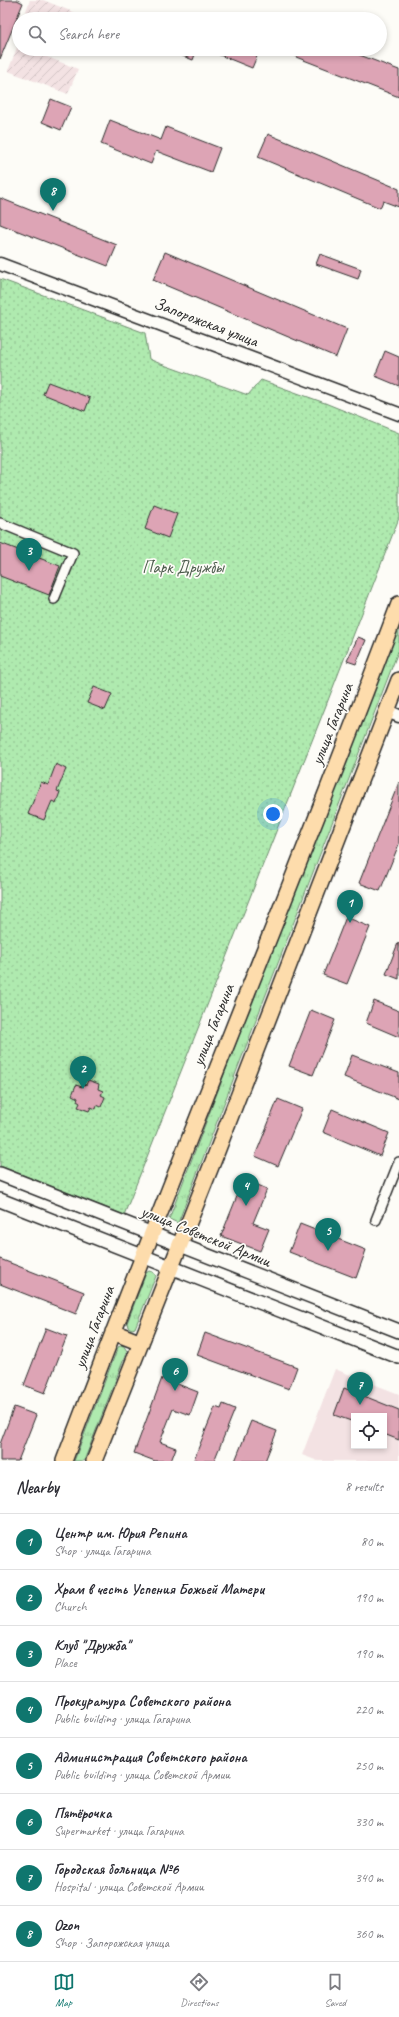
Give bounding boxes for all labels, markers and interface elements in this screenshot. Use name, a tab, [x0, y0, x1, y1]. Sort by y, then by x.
search box	[12, 12, 387, 56]
icon: search	[26, 23, 48, 45]
text: Search here	[58, 25, 119, 44]
pin: 8	[40, 178, 66, 211]
street label: Запорожская улица	[151, 293, 262, 352]
pin: 3	[16, 538, 42, 571]
park label: Парк Дружбы	[142, 557, 226, 578]
street label: улица Гагарина	[306, 679, 358, 769]
your location	[263, 804, 283, 824]
pin: 1	[337, 890, 363, 923]
street label: улица Гагарина	[187, 980, 239, 1070]
pin: 2	[70, 1056, 96, 1089]
pin: 4	[233, 1173, 259, 1206]
street label: улица Советской Армии	[137, 1200, 275, 1272]
pin: 5	[315, 1218, 341, 1251]
street label: улица Гагарина	[68, 1282, 120, 1372]
pin: 6	[162, 1358, 188, 1391]
pin: 7	[347, 1372, 373, 1405]
map controls	[351, 1413, 387, 1449]
button: locate	[351, 1413, 387, 1449]
text: Nearby	[16, 1477, 59, 1498]
text: 8 results	[345, 1479, 383, 1495]
text: Центр им. Юрия Репина	[54, 1524, 187, 1543]
text: 1	[26, 1534, 32, 1550]
text: 80 m	[361, 1534, 383, 1550]
text: Shop · улица Гагарина	[54, 1543, 151, 1559]
text: Храм в честь Успения Божьей Матери	[54, 1580, 264, 1599]
text: 2	[26, 1590, 32, 1606]
text: 190 m	[355, 1590, 383, 1606]
text: Church	[54, 1599, 87, 1615]
text: Клуб "Дружба"	[54, 1636, 130, 1655]
text: 3	[26, 1646, 32, 1662]
text: 190 m	[355, 1646, 383, 1662]
text: Place	[54, 1655, 77, 1671]
text: Прокуратура Советского района	[54, 1692, 231, 1711]
text: 4	[26, 1702, 32, 1718]
text: 220 m	[355, 1702, 383, 1718]
text: Public building · улица Гагарина	[54, 1711, 190, 1727]
text: Администрация Советского района	[54, 1748, 247, 1767]
text: 5	[26, 1758, 32, 1774]
text: 250 m	[355, 1758, 383, 1774]
text: Public building · улица Советской Армии	[54, 1767, 230, 1783]
text: Пятёрочка	[54, 1804, 111, 1823]
text: 6	[26, 1814, 32, 1830]
text: 330 m	[355, 1814, 383, 1830]
text: Supermarket · улица Гагарина	[54, 1823, 184, 1839]
text: Городская больница №6	[54, 1860, 178, 1879]
text: 7	[26, 1870, 32, 1886]
text: 340 m	[355, 1870, 383, 1886]
text: Hospital · улица Советской Армии	[54, 1879, 204, 1895]
text: Ozon	[54, 1916, 79, 1935]
text: 8	[26, 1926, 32, 1942]
text: 360 m	[355, 1926, 383, 1942]
text: Shop · Запорожская улица	[54, 1935, 169, 1951]
tab: Map	[53, 1971, 75, 2009]
tab: Directions	[180, 1971, 219, 2009]
tab: Saved	[324, 1971, 346, 2009]

